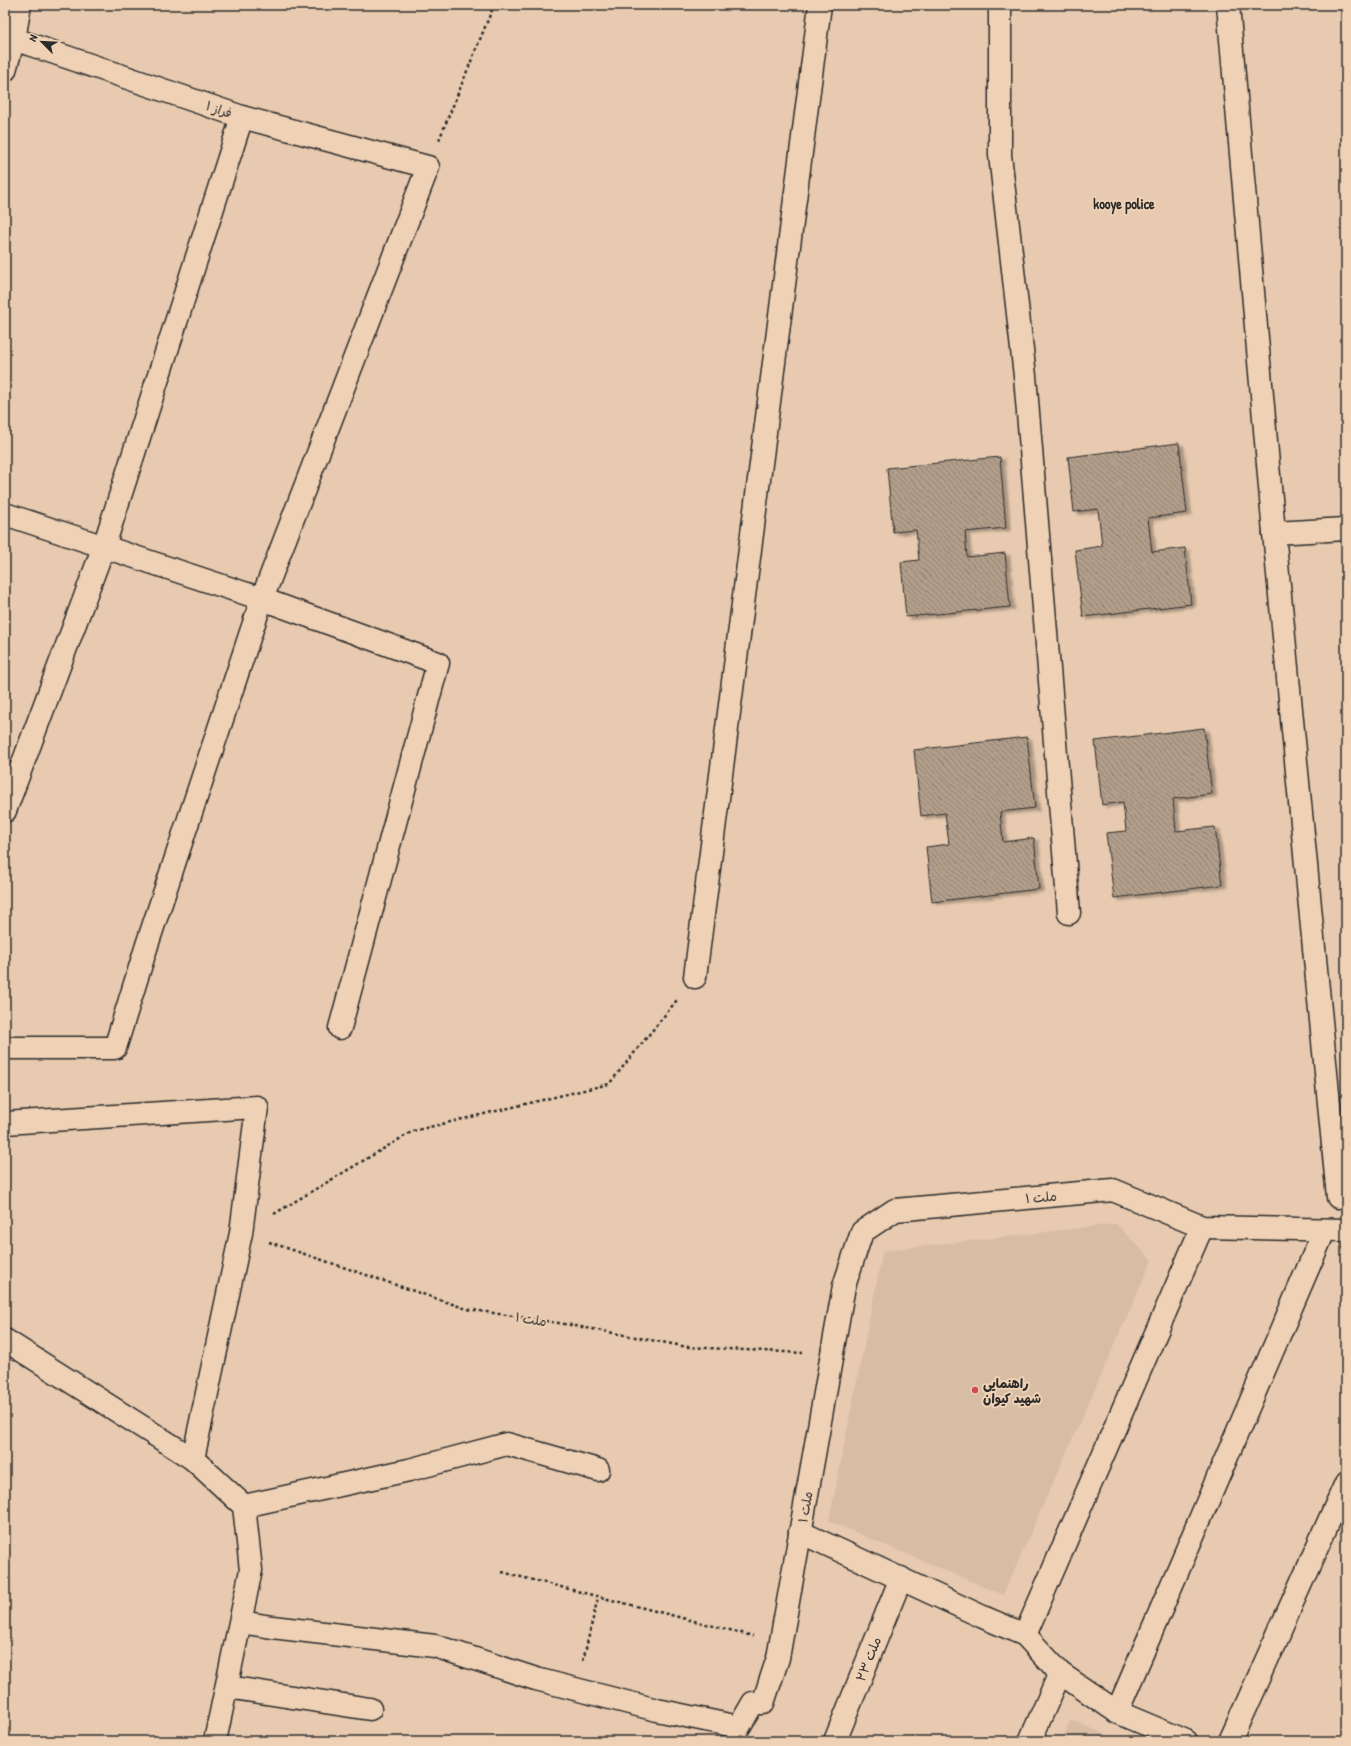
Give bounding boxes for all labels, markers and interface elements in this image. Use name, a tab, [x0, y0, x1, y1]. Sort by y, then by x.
north arrow	[22, 22, 62, 62]
text: N	[25, 32, 41, 43]
street label: فراز ۱	[203, 96, 235, 122]
district label: kooye police	[1093, 194, 1155, 215]
street label: ملت ۱	[1024, 1187, 1058, 1207]
street label: ملت ۱	[514, 1308, 548, 1330]
place label: راهنمایی شهید کیوان	[983, 1374, 1041, 1407]
marker: راهنمایی شهید کیوان	[970, 1385, 980, 1395]
street label: ملت ۱	[793, 1490, 817, 1524]
street label: ملت ۲۳	[851, 1634, 885, 1684]

